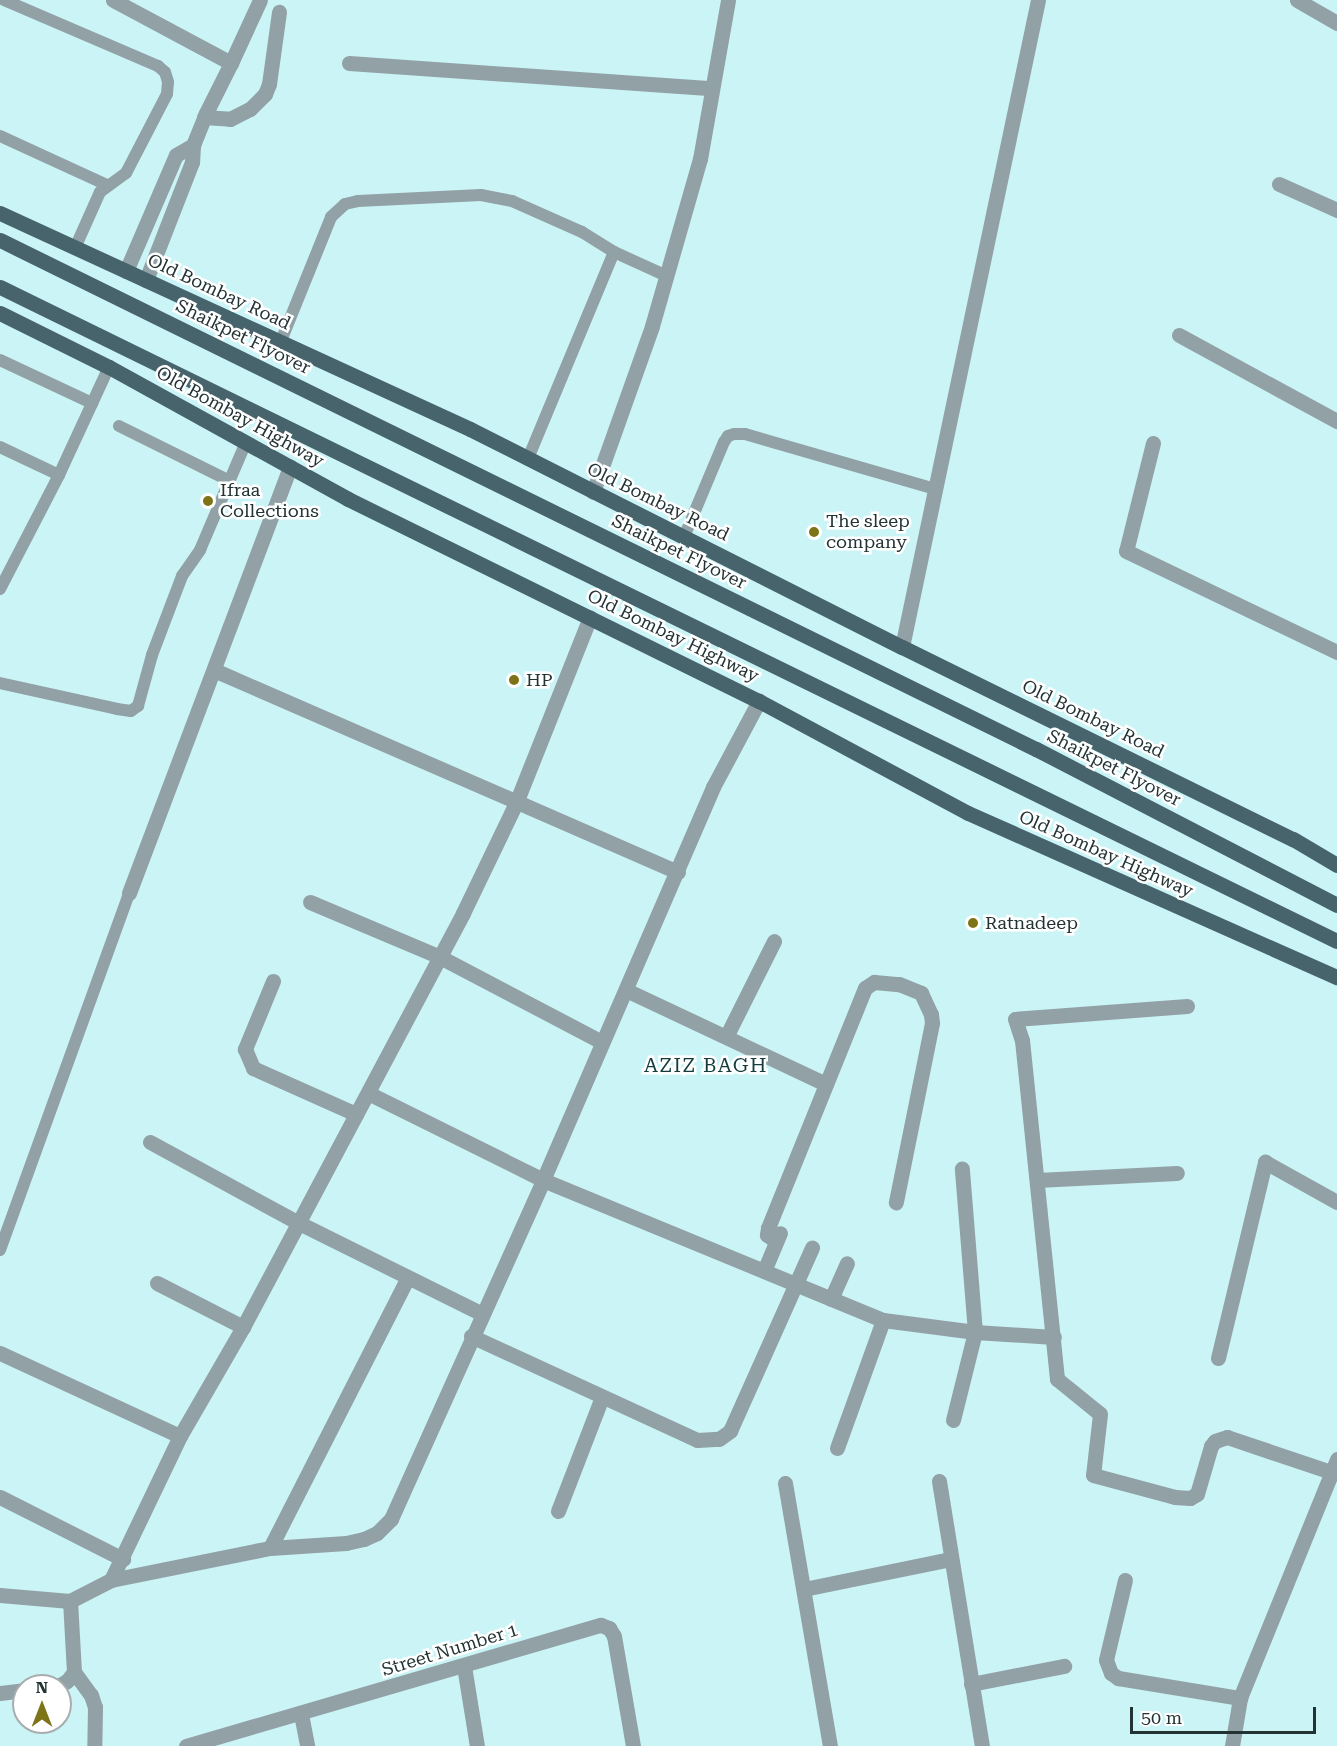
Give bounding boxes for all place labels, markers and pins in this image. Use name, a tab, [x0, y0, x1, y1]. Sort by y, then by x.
place label: Ifraa Collections	[220, 480, 319, 522]
marker: Ifraa Collections	[201, 494, 215, 508]
place label: The sleep company	[826, 511, 910, 554]
marker: The sleep company	[807, 525, 821, 539]
place label: HP	[526, 669, 553, 691]
marker: HP	[507, 673, 521, 687]
place label: Ratnadeep	[985, 912, 1078, 934]
marker: Ratnadeep	[966, 916, 980, 930]

